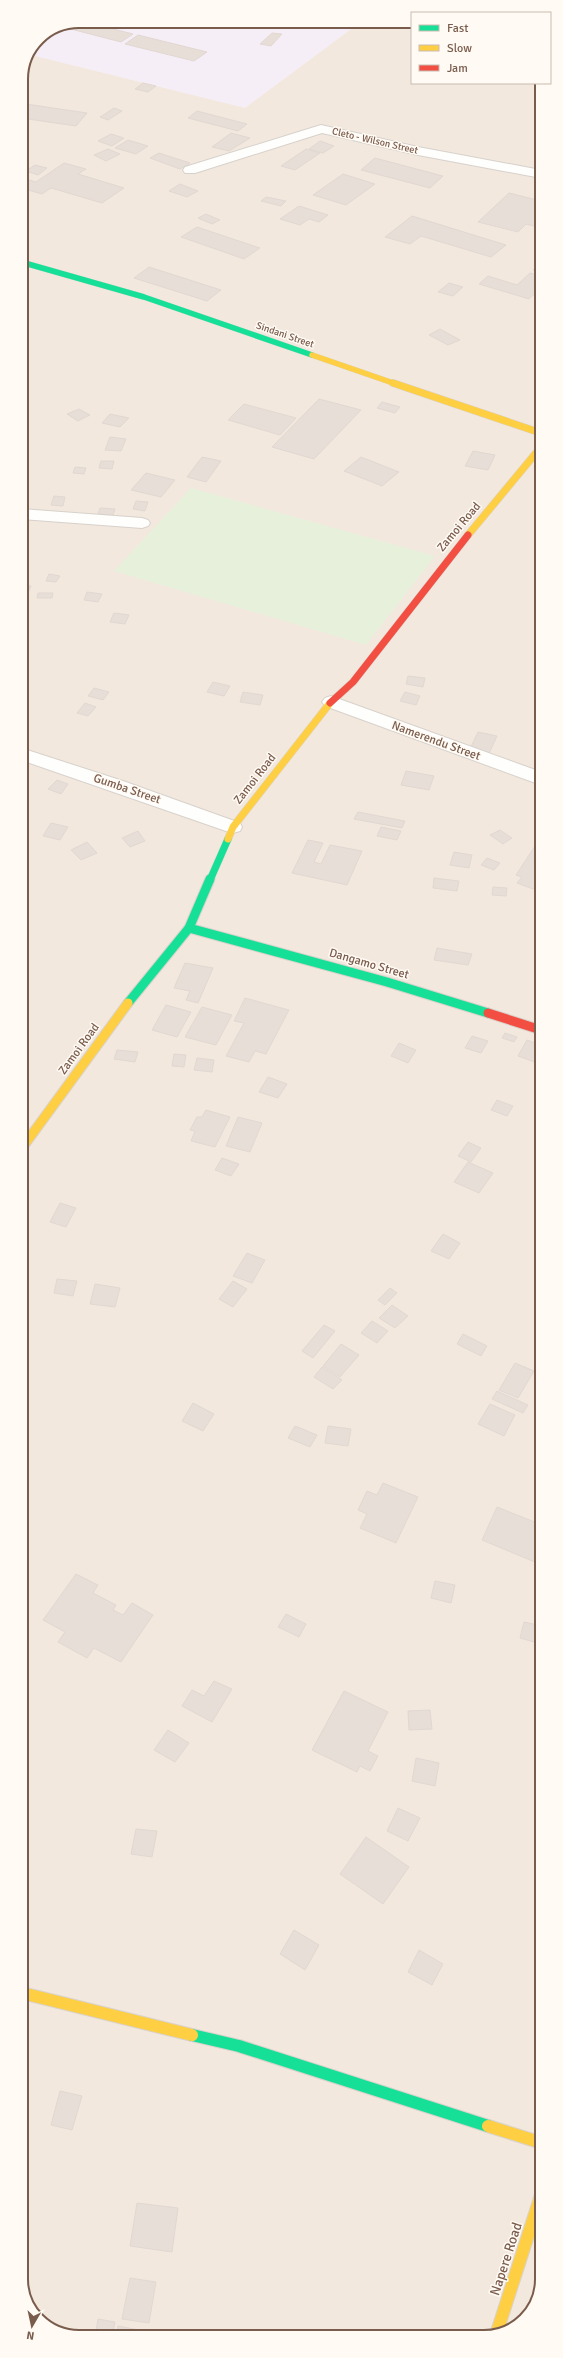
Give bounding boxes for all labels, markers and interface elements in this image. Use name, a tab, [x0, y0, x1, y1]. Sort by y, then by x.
legend	[411, 12, 551, 84]
text: Fast	[447, 21, 468, 36]
text: Slow	[447, 41, 472, 56]
text: Jam	[447, 61, 468, 76]
street label: Cleto - Wilson Street	[331, 125, 420, 157]
street label: Sindani Street	[254, 319, 316, 351]
street label: Zamoi Road	[434, 499, 484, 555]
street label: Namerendu Street	[390, 718, 482, 764]
street label: Zamoi Road	[231, 751, 279, 807]
street label: Gumba Street	[91, 770, 163, 808]
street label: Dangamo Street	[327, 945, 411, 983]
street label: Zamoi Road	[55, 1020, 103, 1078]
street label: Napere Road	[486, 2220, 526, 2298]
north arrow	[12, 2306, 52, 2346]
text: N	[26, 2328, 35, 2342]

